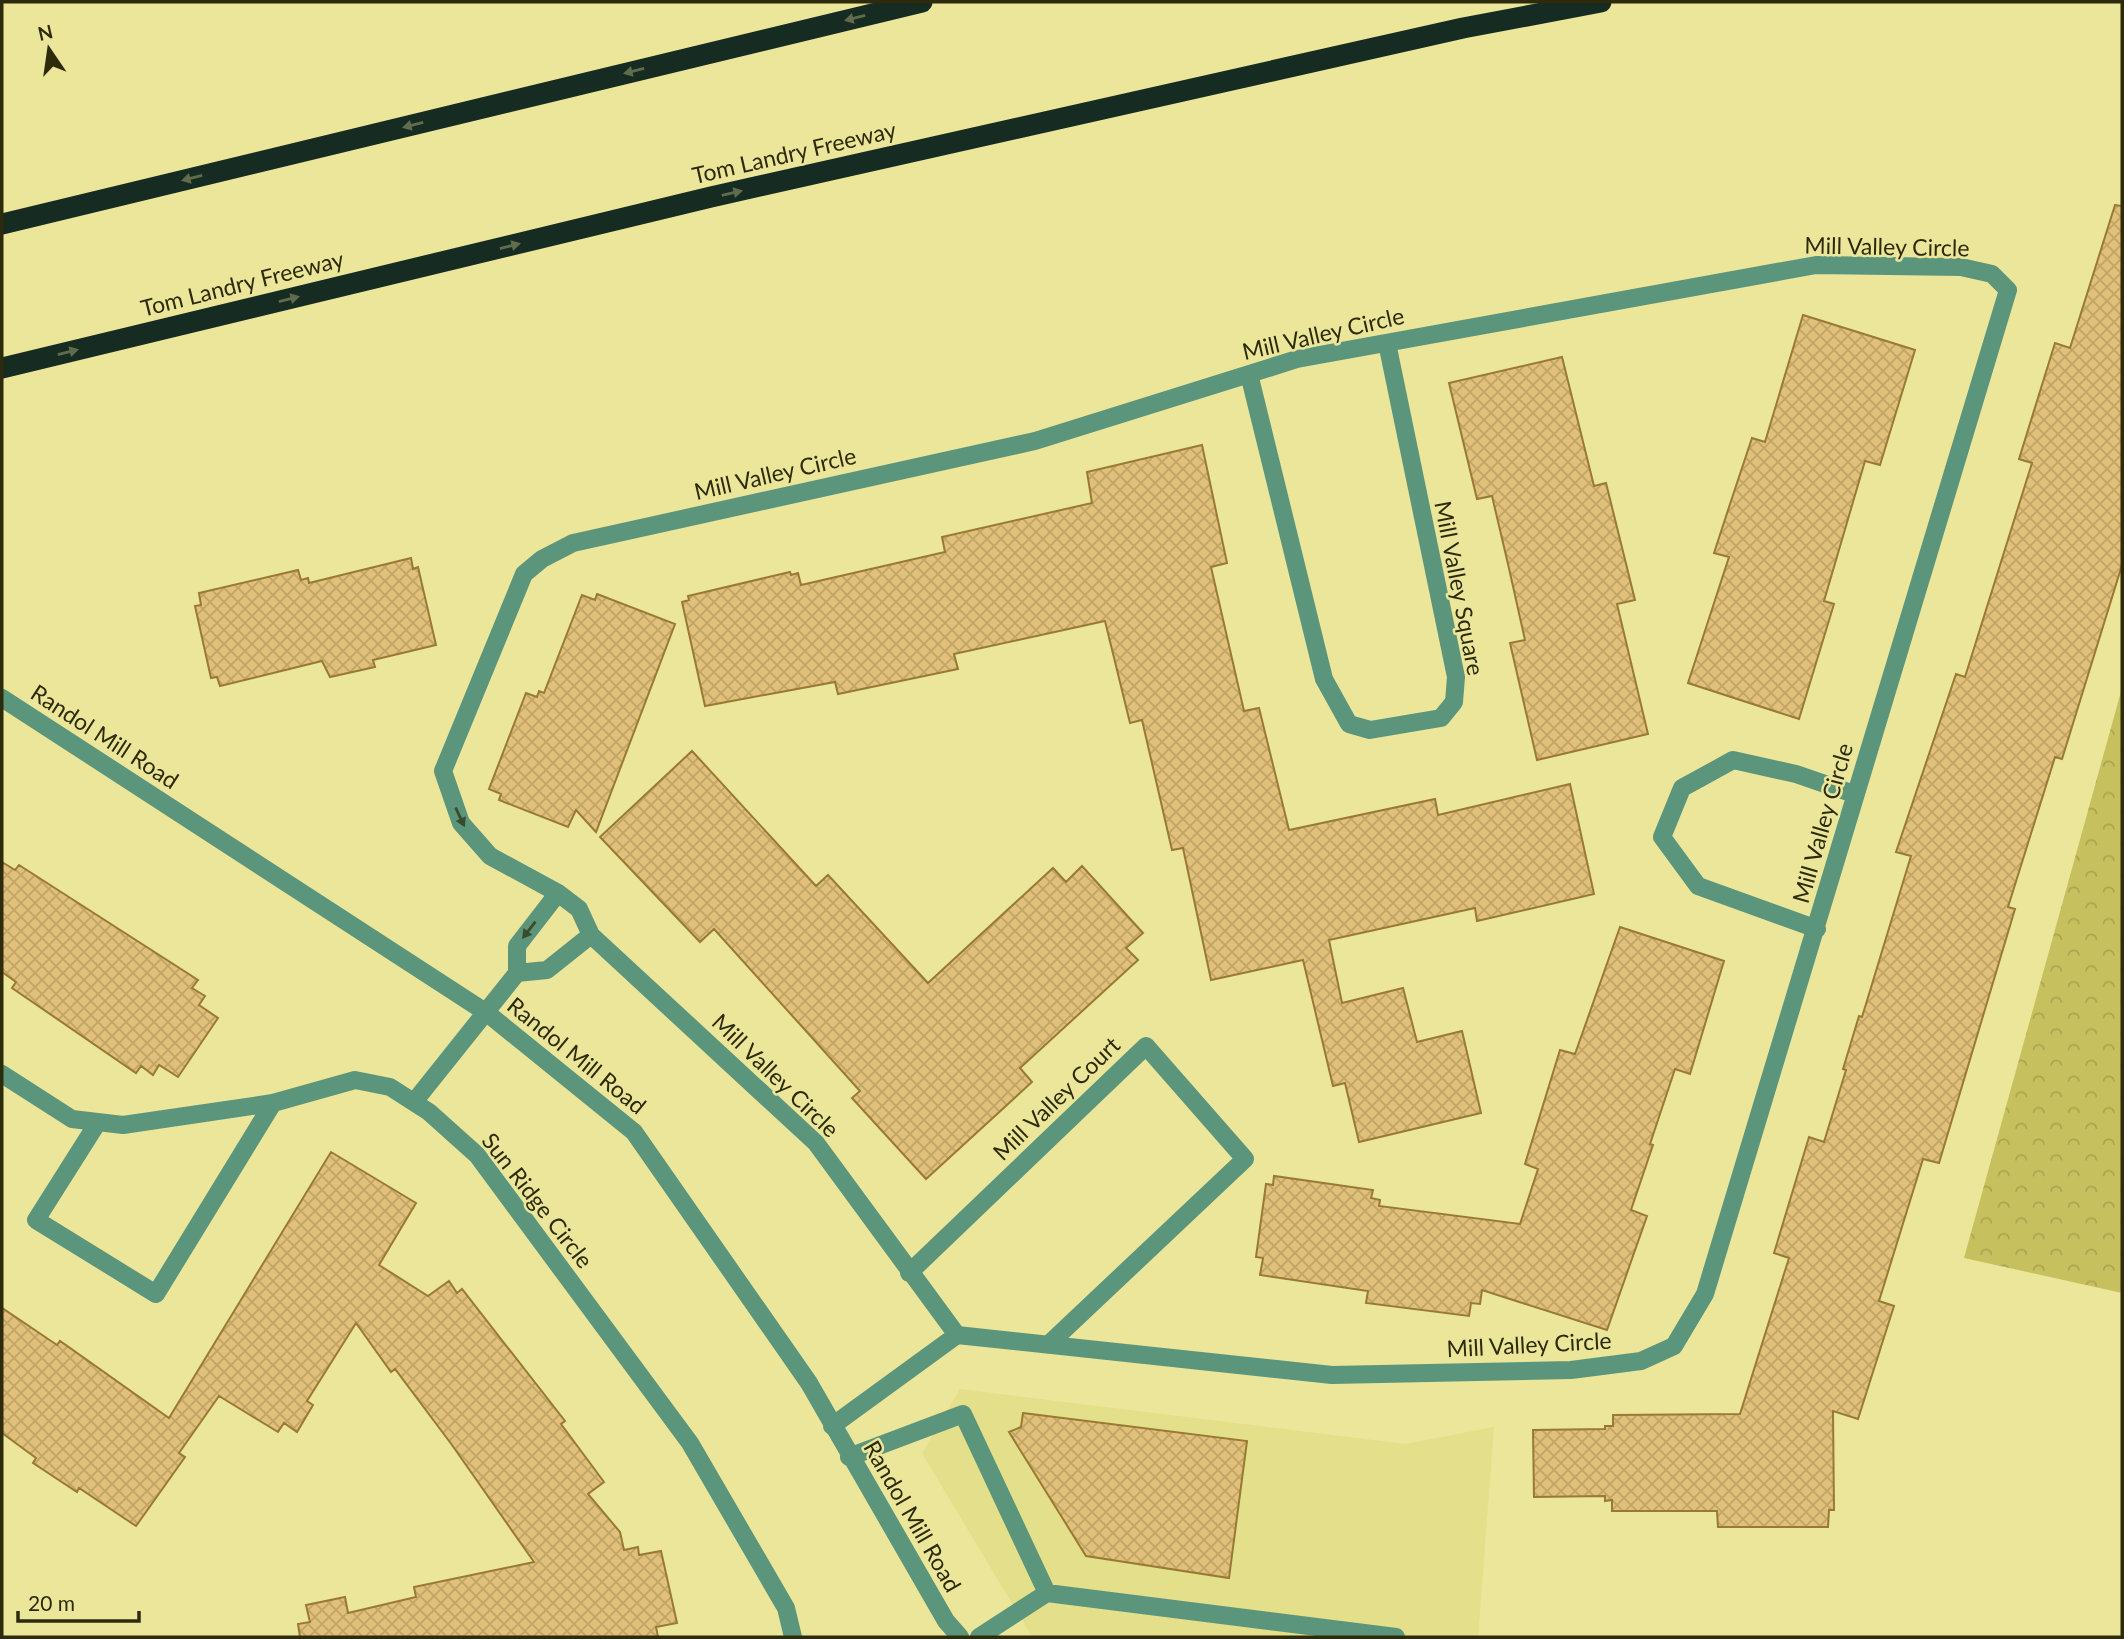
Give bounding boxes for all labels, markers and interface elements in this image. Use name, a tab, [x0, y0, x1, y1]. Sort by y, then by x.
one-way arrow	[844, 13, 866, 24]
north arrow	[14, 14, 84, 84]
text: N	[35, 19, 55, 45]
one-way arrow	[623, 66, 645, 77]
street label: Tom Landry Freeway	[689, 115, 899, 189]
one-way arrow	[402, 119, 424, 130]
one-way arrow	[181, 173, 203, 184]
one-way arrow	[721, 187, 743, 198]
street label: Mill Valley Circle	[1804, 231, 1970, 261]
one-way arrow	[500, 240, 522, 251]
street label: Tom Landry Freeway	[138, 244, 347, 322]
one-way arrow	[278, 293, 300, 304]
street label: Mill Valley Circle	[1239, 301, 1407, 365]
one-way arrow	[57, 346, 79, 357]
street label: Mill Valley Circle	[691, 441, 859, 505]
street label: Mill Valley Square	[1429, 498, 1491, 678]
street label: Randol Mill Road	[26, 678, 184, 794]
street label: Mill Valley Circle	[1786, 740, 1858, 906]
one-way arrow	[455, 807, 466, 827]
one-way arrow	[523, 921, 537, 939]
street label: Randol Mill Road	[502, 991, 652, 1119]
street label: Mill Valley Circle	[707, 1008, 845, 1142]
street label: Mill Valley Court	[987, 1030, 1126, 1166]
street label: Sun Ridge Circle	[477, 1127, 599, 1273]
street label: Mill Valley Circle	[1446, 1326, 1612, 1362]
street label: Randol Mill Road	[858, 1435, 968, 1597]
scale bar	[18, 1580, 138, 1624]
text: 20 m	[28, 1590, 75, 1615]

